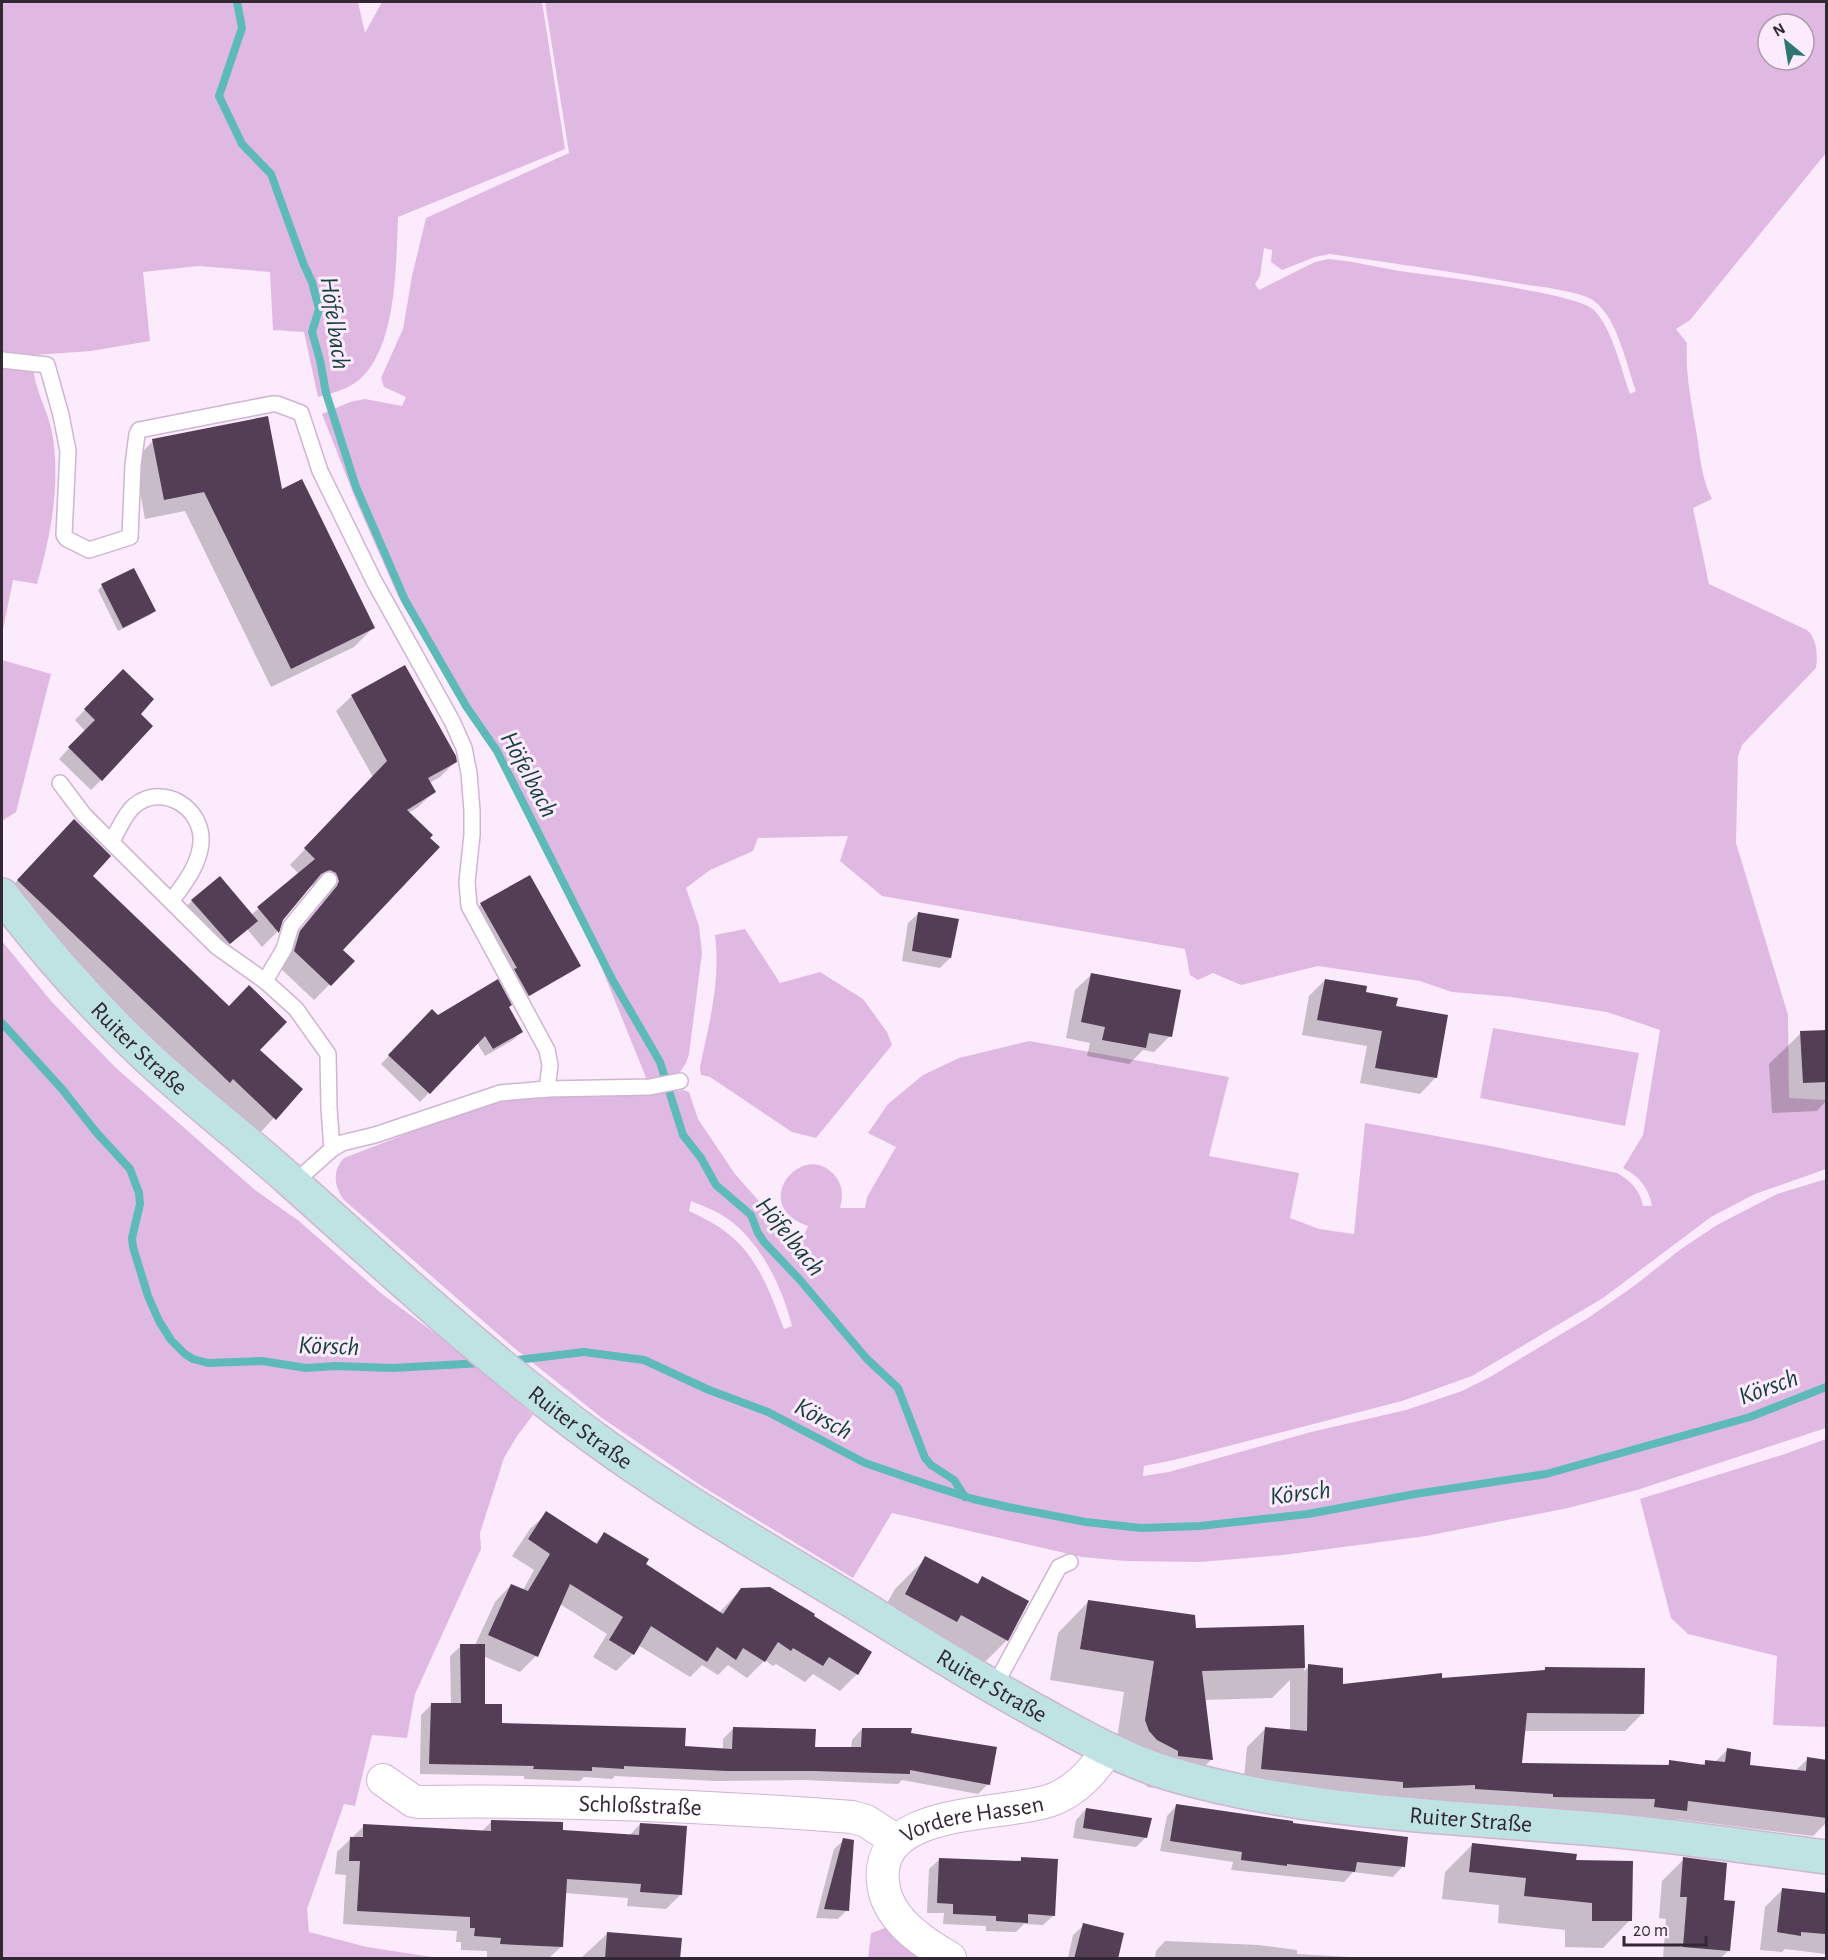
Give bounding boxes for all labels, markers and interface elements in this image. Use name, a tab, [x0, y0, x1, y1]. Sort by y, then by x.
north arrow	[1756, 12, 1816, 72]
text: N	[1770, 20, 1788, 40]
water label: Höfelbach	[316, 275, 354, 371]
water label: Höfelbach	[496, 727, 563, 822]
street label: Ruiter Straße	[86, 998, 191, 1100]
water label: Höfelbach	[751, 1192, 830, 1281]
water label: Körsch	[298, 1332, 360, 1360]
water label: Körsch	[1735, 1364, 1802, 1410]
street label: Ruiter Straße	[523, 1382, 636, 1474]
water label: Körsch	[790, 1393, 857, 1445]
water label: Körsch	[1268, 1476, 1332, 1510]
street label: Ruiter Straße	[932, 1645, 1051, 1727]
street label: Schloßstraße	[578, 1792, 702, 1820]
street label: Vordere Hassen	[896, 1792, 1046, 1848]
street label: Ruiter Straße	[1408, 1804, 1533, 1837]
scale bar	[1624, 1909, 1706, 1947]
text: 20 m	[1633, 1922, 1668, 1940]

